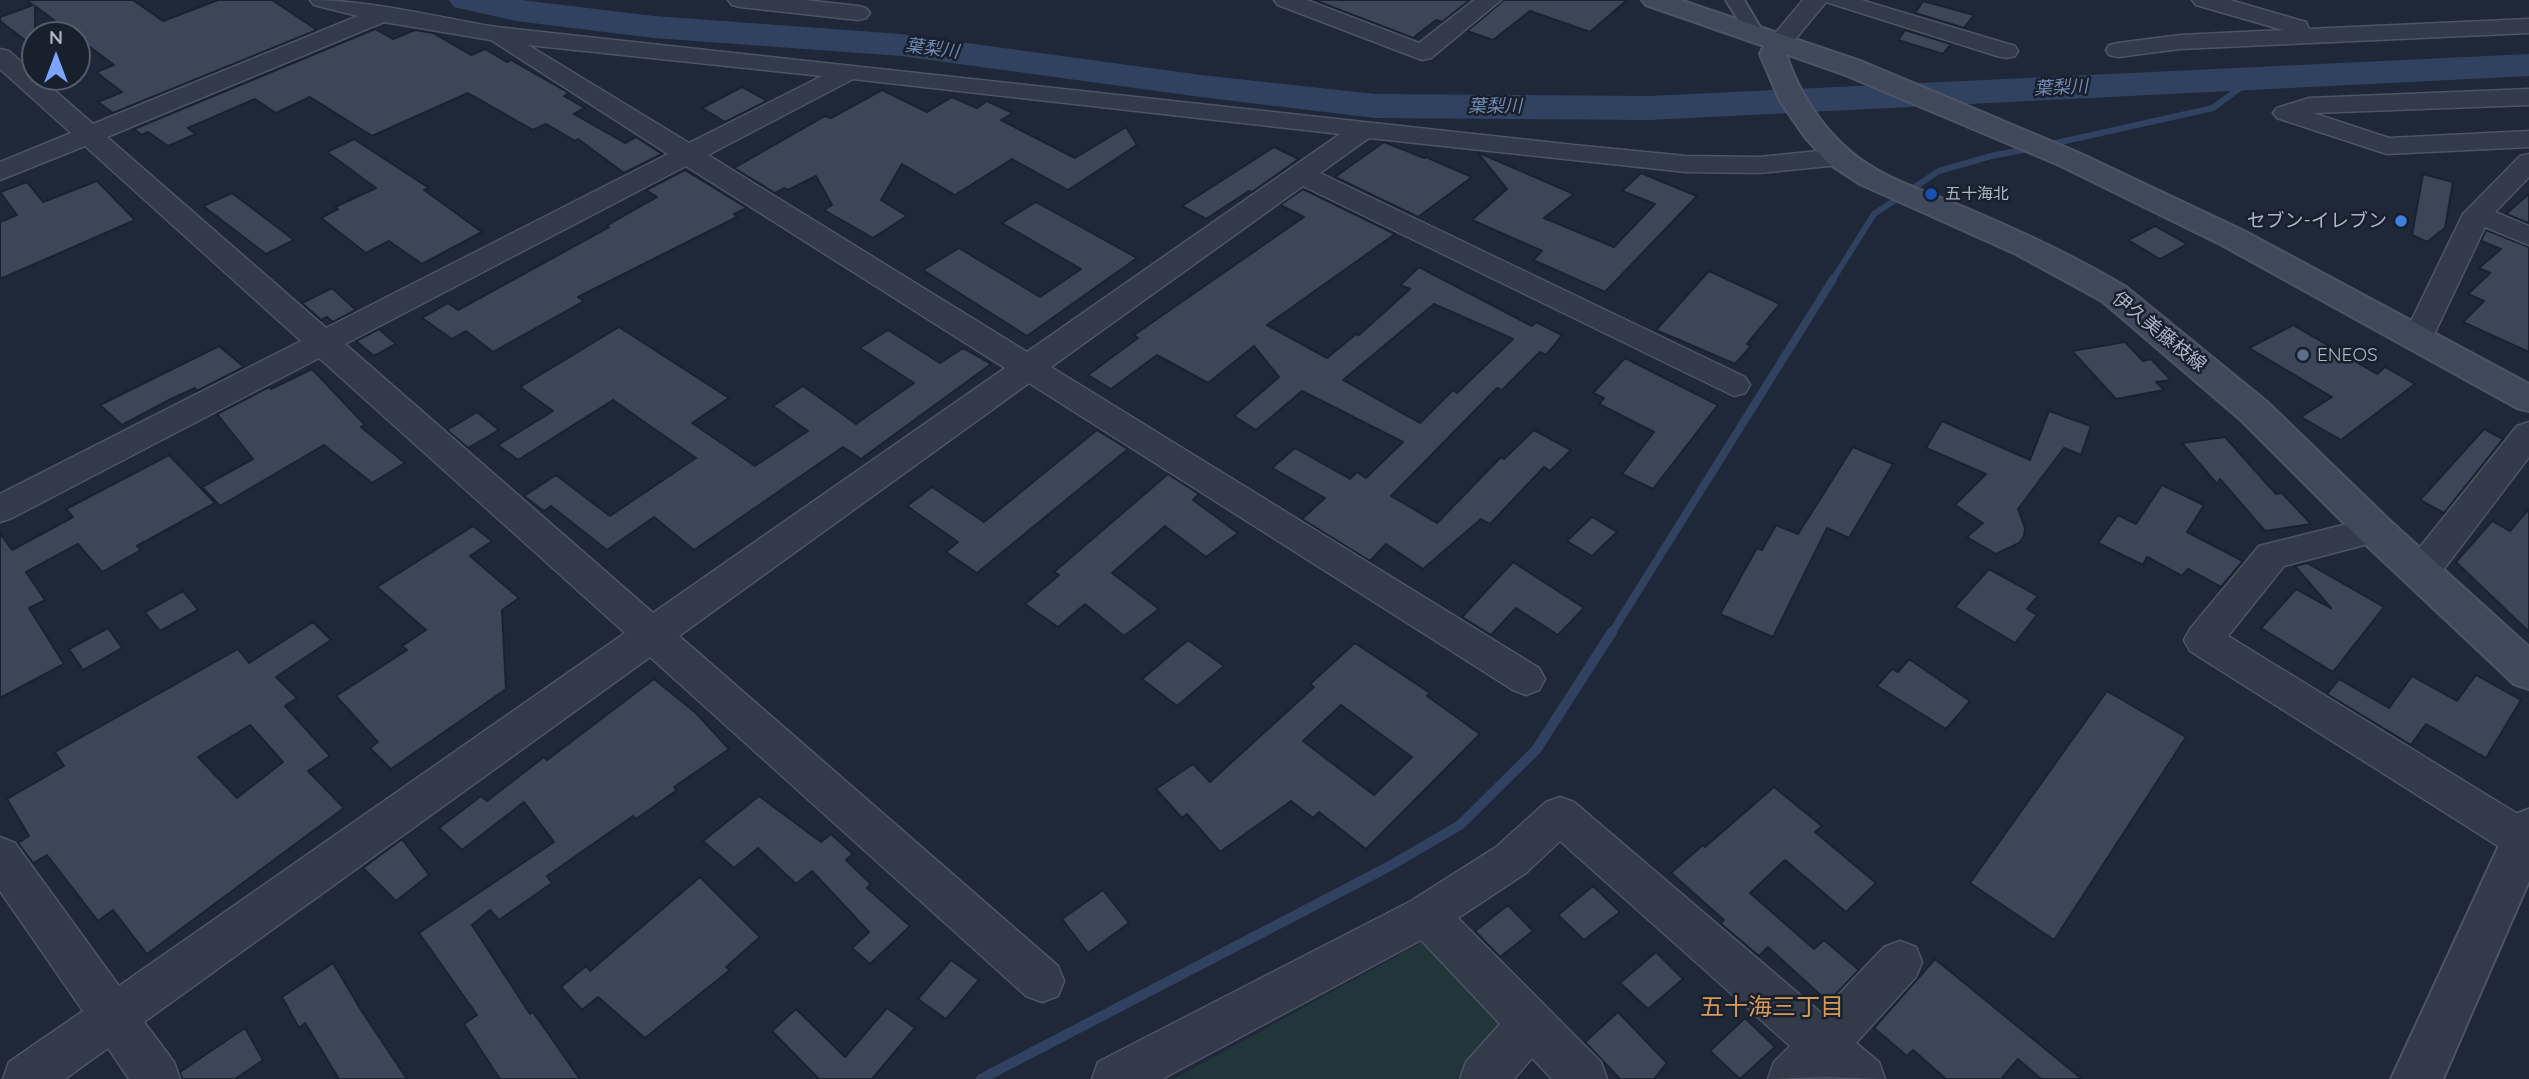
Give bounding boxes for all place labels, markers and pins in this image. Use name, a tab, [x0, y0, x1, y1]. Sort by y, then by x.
place label: 五十海北	[1945, 184, 2009, 204]
marker: 五十海北	[1923, 186, 1939, 202]
place label: セブン-イレブン	[2247, 210, 2387, 232]
marker: セブン-イレブン	[2393, 213, 2409, 229]
place label: ENEOS	[2317, 344, 2378, 366]
marker: ENEOS	[2295, 347, 2311, 363]

